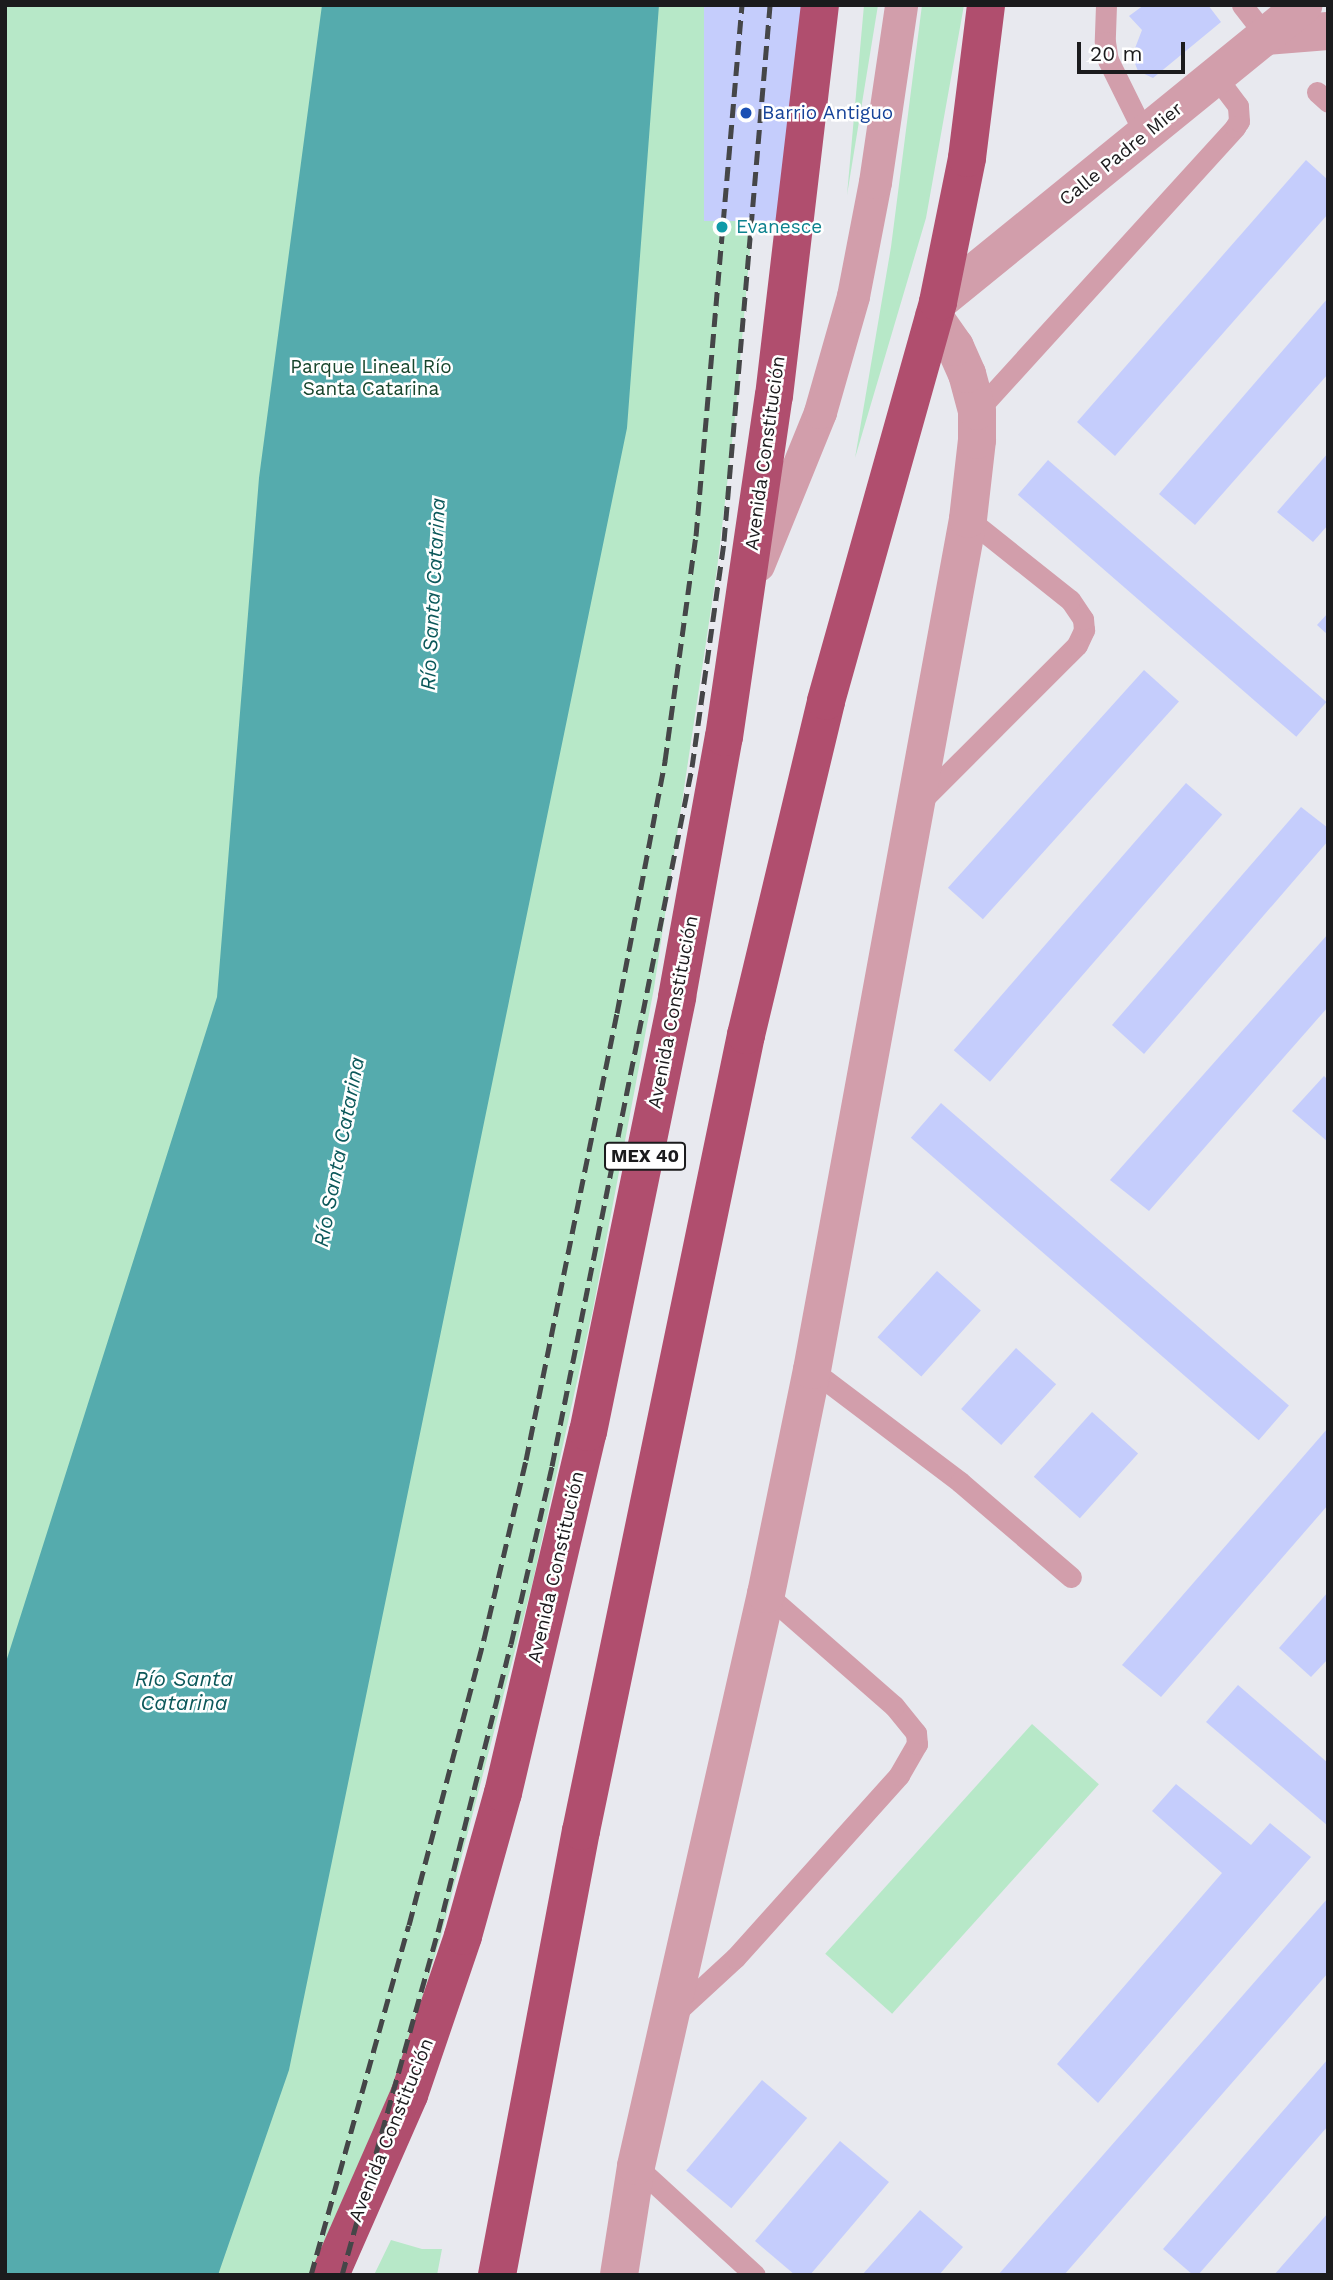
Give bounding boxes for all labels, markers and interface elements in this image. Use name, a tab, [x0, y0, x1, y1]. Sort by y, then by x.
scale bar	[1081, 28, 1190, 72]
text: 20 m	[1090, 41, 1142, 66]
street label: Calle Padre Mier	[1055, 97, 1187, 211]
place label: Barrio Antiguo	[762, 102, 894, 124]
marker: Barrio Antiguo	[736, 103, 756, 123]
place label: Evanesce	[736, 216, 822, 238]
marker: Evanesce	[714, 219, 730, 235]
street label: Avenida Constitución	[740, 354, 790, 552]
park label: Parque Lineal Río Santa Catarina	[290, 356, 452, 400]
water label: Río Santa Catarina	[415, 497, 451, 691]
street label: Avenida Constitución	[643, 913, 703, 1111]
water label: Río Santa Catarina	[308, 1055, 370, 1249]
road number: MEX 40	[603, 1142, 687, 1170]
street label: Avenida Constitución	[523, 1469, 589, 1665]
water label: Río Santa Catarina	[135, 1666, 233, 1716]
street label: Avenida Constitución	[344, 2035, 438, 2225]

